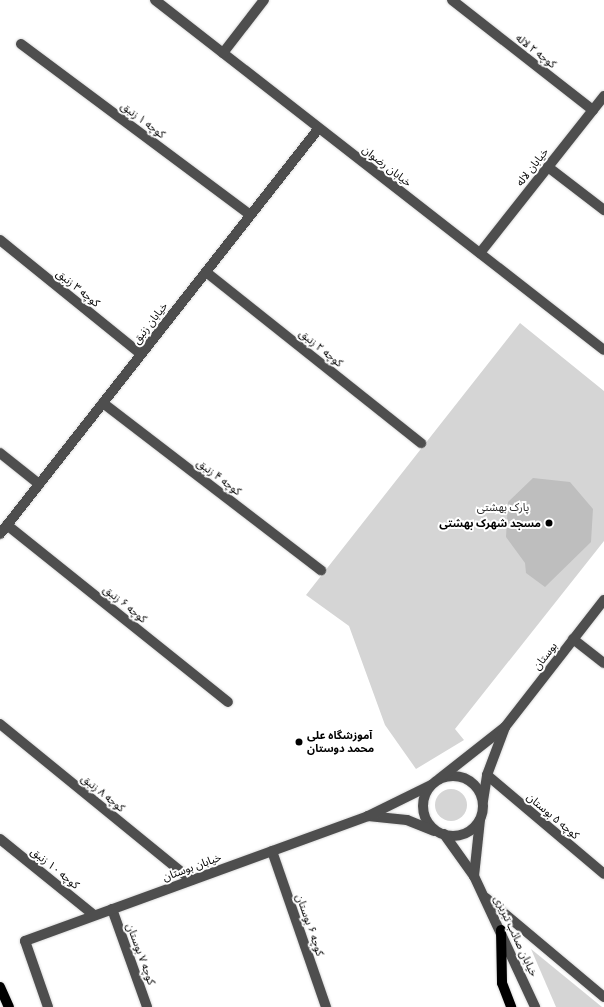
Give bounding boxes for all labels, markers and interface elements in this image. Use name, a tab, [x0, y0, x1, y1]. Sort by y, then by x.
street label: کوچه ۲ لاله	[513, 31, 559, 71]
street label: کوچه ۱ زنبق	[118, 99, 168, 141]
street label: خیابان رضوان	[360, 143, 414, 189]
street label: خیابان لاله	[513, 145, 551, 189]
street label: کوچه ۳ زنبق	[54, 266, 102, 310]
street label: خیابان زنبق	[130, 300, 170, 346]
street label: کوچه ۲ زنبق	[297, 326, 345, 370]
street label: کوچه ۴ زنبق	[194, 456, 244, 498]
park label: پارک بهشتی	[477, 500, 529, 514]
place label: مسجد شهرک بهشتی	[439, 516, 541, 530]
marker: مسجد شهرک بهشتی	[544, 518, 554, 528]
street label: کوچه ۶ زنبق	[101, 582, 149, 626]
street label: بوستان	[530, 639, 560, 673]
place label: آموزشگاه علی محمد دوستان	[307, 729, 374, 755]
marker: آموزشگاه علی محمد دوستان	[294, 737, 304, 747]
street label: کوچه ۸ زنبق	[79, 771, 127, 815]
street label: کوچه ۵ بوستان	[524, 790, 582, 842]
street label: کوچه ۱۰ زنبق	[28, 844, 82, 892]
street label: خیابان بوستان	[161, 850, 223, 884]
street label: کوچه ۶ بوستان	[293, 892, 327, 958]
street label: خیابان صائب تبریزی	[491, 893, 541, 979]
street label: کوچه ۷ بوستان	[124, 921, 158, 987]

